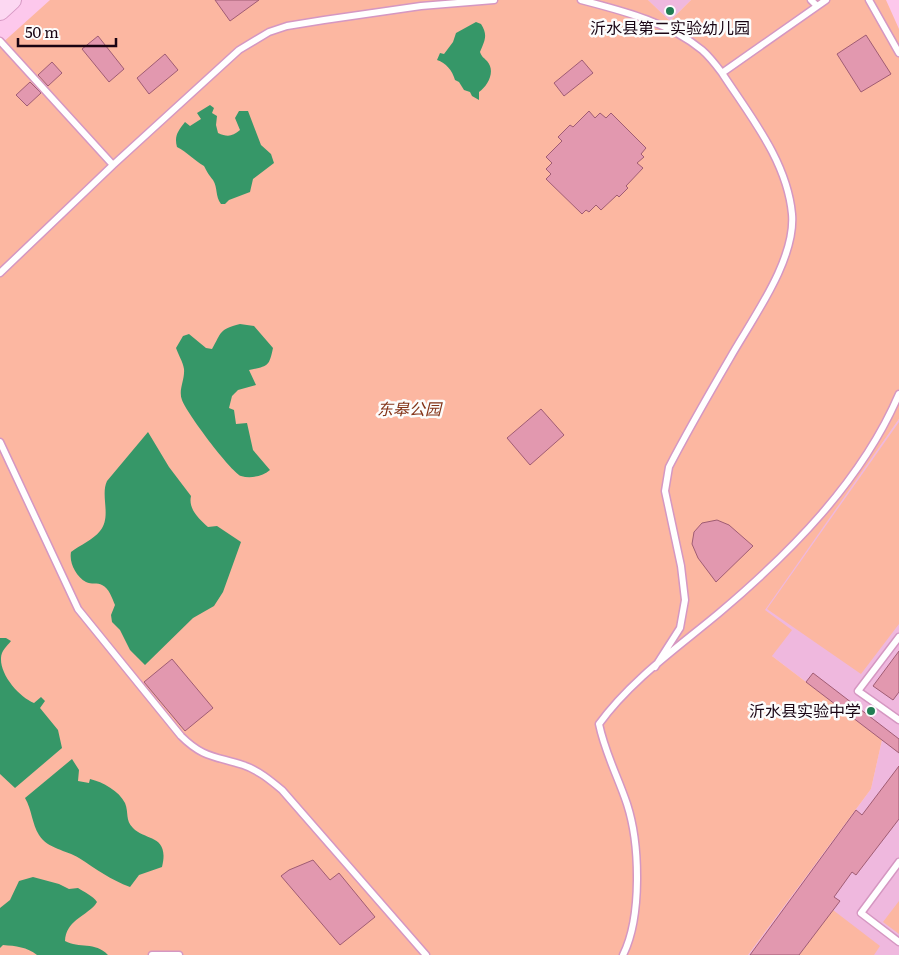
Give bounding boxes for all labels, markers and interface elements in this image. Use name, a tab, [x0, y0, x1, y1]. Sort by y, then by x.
marker: 沂水县第二实验幼儿园	[664, 5, 676, 17]
scale bar	[18, 15, 115, 47]
place label: 沂水县第二实验幼儿园	[590, 15, 750, 39]
text: 50 m	[25, 20, 59, 43]
park label: 东皋公园	[377, 396, 443, 420]
place label: 沂水县实验中学	[749, 698, 861, 722]
marker: 沂水县实验中学	[865, 705, 877, 717]

